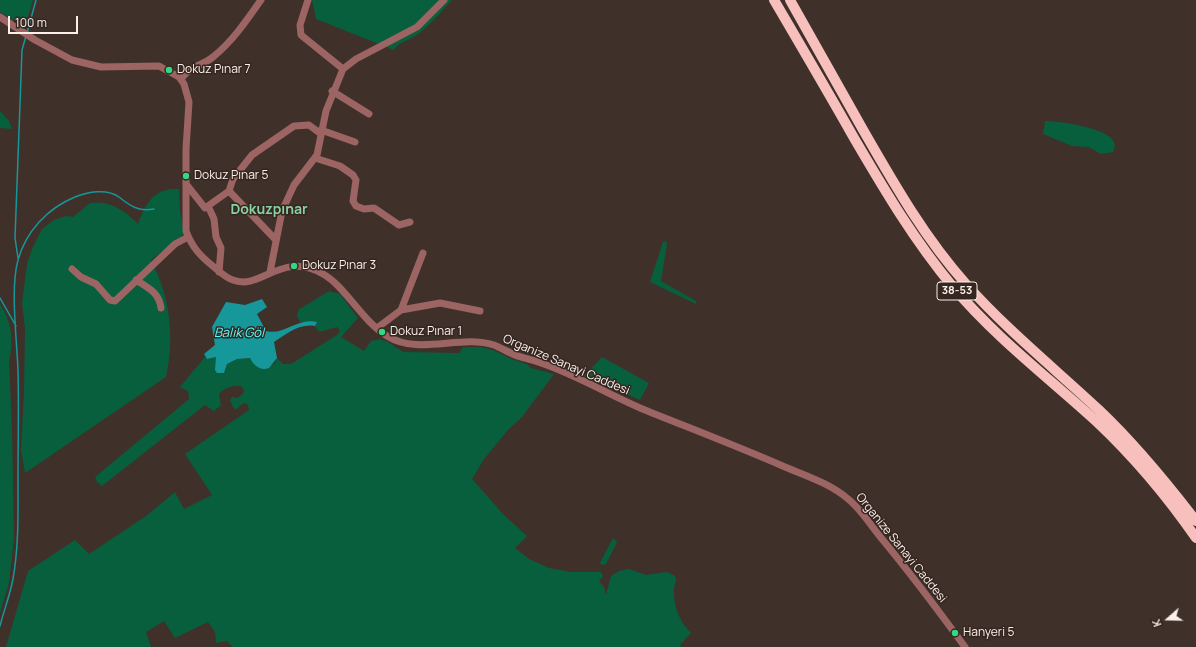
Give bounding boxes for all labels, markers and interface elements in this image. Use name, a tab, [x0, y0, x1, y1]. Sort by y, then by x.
scale bar	[10, 8, 80, 34]
text: 100 m	[15, 14, 47, 31]
place label: Dokuz Pınar 7	[177, 63, 251, 77]
marker: Dokuz Pınar 7	[164, 65, 174, 75]
place label: Dokuz Pınar 5	[194, 169, 268, 183]
marker: Dokuz Pınar 5	[181, 171, 191, 181]
district label: Dokuzpınar	[230, 202, 308, 218]
place label: Dokuz Pınar 3	[302, 259, 376, 273]
marker: Dokuz Pınar 3	[289, 261, 299, 271]
road number: 38-53	[937, 282, 977, 300]
water label: Balık Göl	[214, 325, 264, 341]
place label: Dokuz Pınar 1	[390, 325, 462, 339]
marker: Dokuz Pınar 1	[377, 327, 387, 337]
street label: Organize Sanayi Caddesi	[500, 332, 632, 398]
street label: Organize Sanayi Caddesi	[852, 490, 950, 606]
north arrow	[1148, 599, 1188, 639]
text: K	[1148, 617, 1165, 629]
place label: Hanyeri 5	[963, 626, 1014, 640]
marker: Hanyeri 5	[950, 628, 960, 638]

